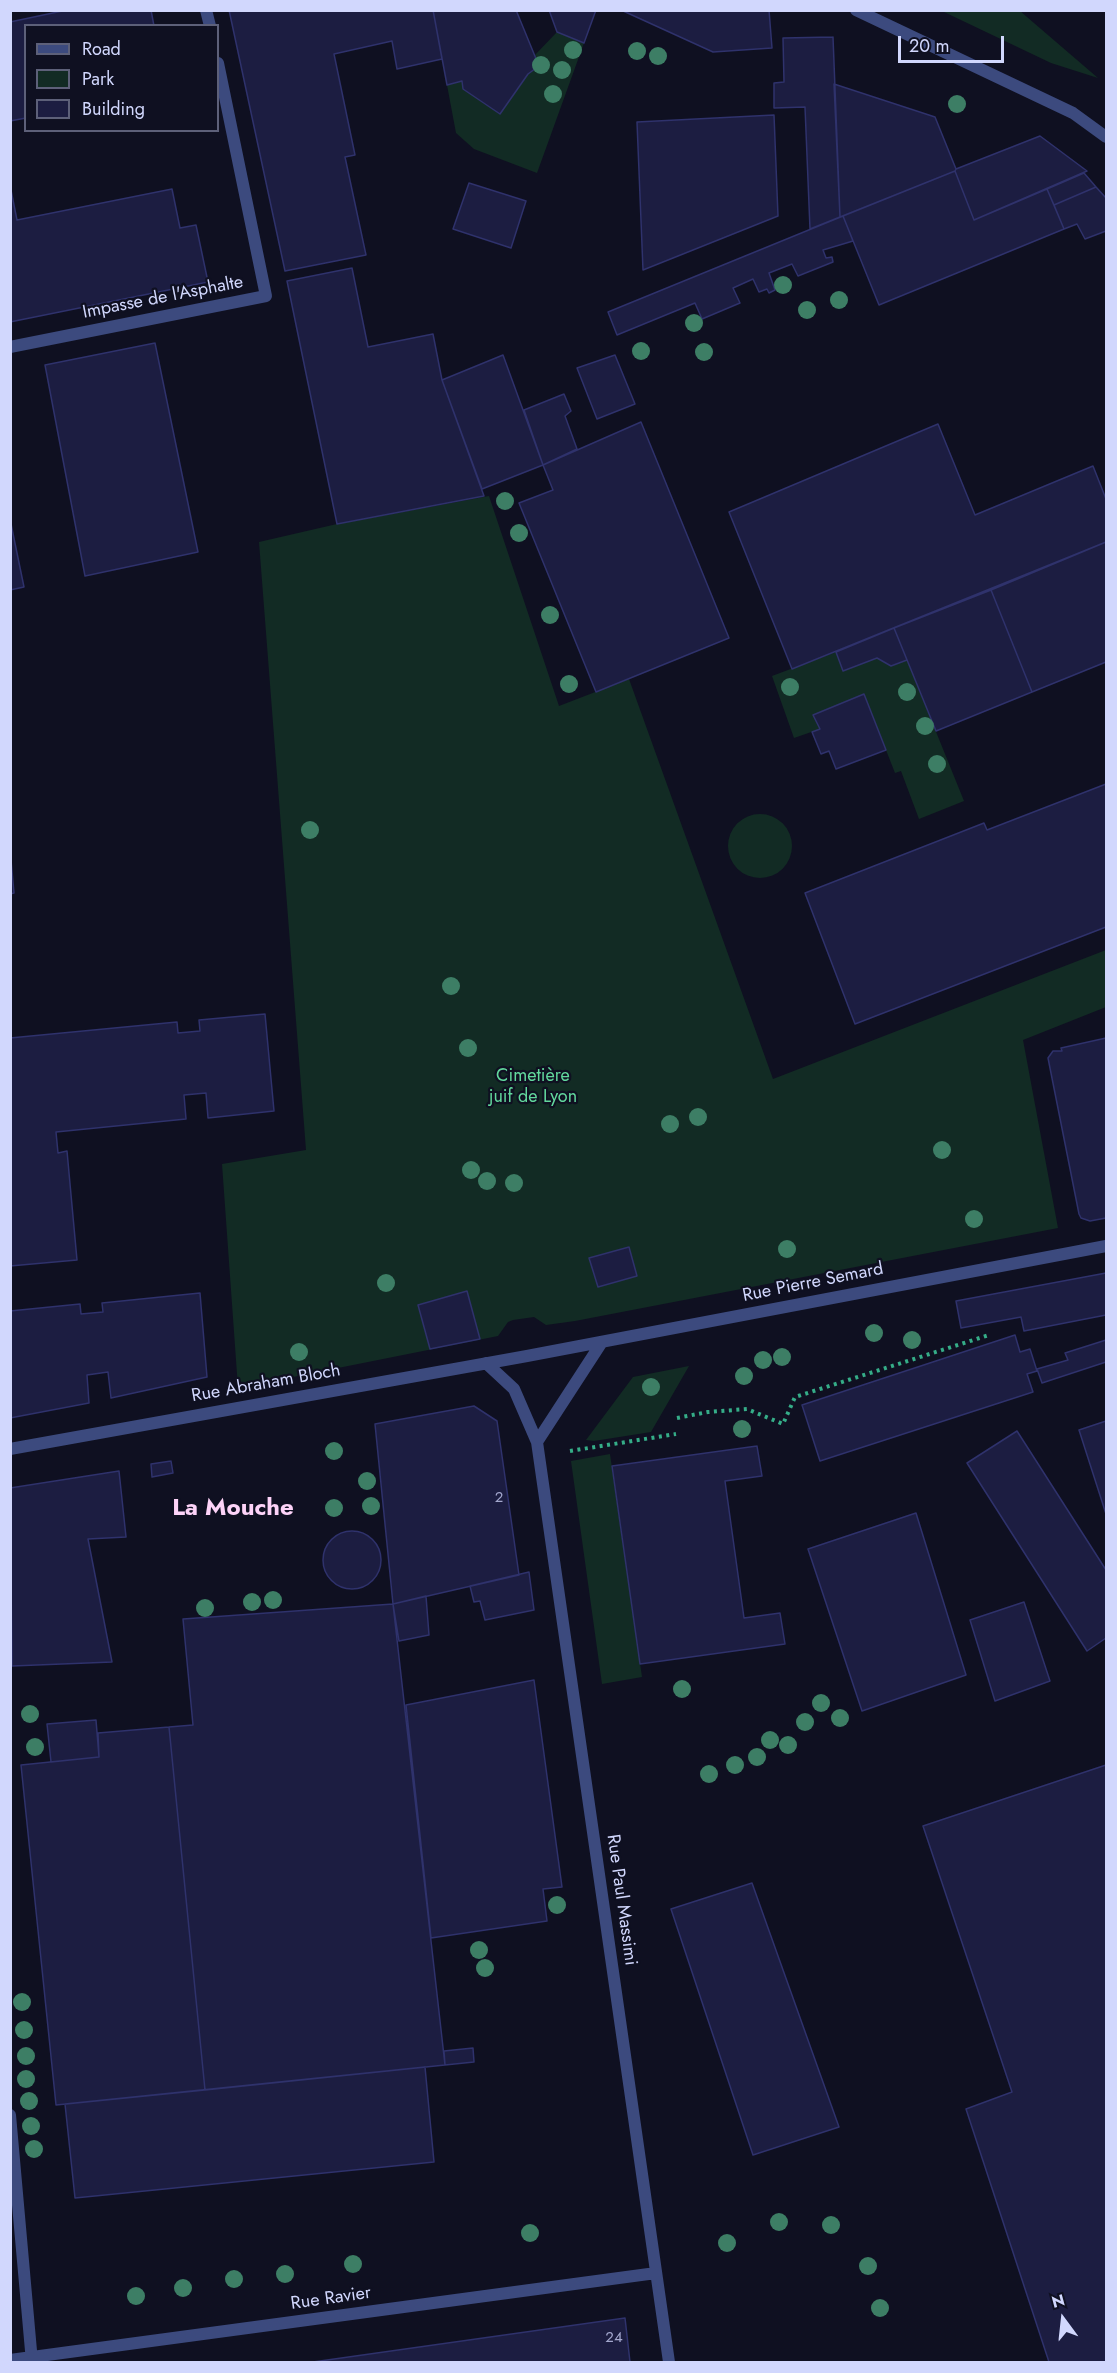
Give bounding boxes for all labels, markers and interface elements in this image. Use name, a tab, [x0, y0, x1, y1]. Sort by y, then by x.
legend	[24, 24, 219, 132]
scale bar	[901, 24, 1008, 62]
text: 20 m	[909, 33, 949, 59]
text: Road	[82, 36, 121, 62]
text: Park	[82, 66, 114, 92]
text: Building	[82, 96, 145, 122]
street label: Impasse de l'Asphalte	[81, 272, 245, 324]
park label: Cimetière juif de Lyon	[489, 1066, 577, 1108]
street label: Rue Pierre Semard	[741, 1259, 885, 1307]
street label: Rue Abraham Bloch	[190, 1360, 342, 1408]
house number: 2	[495, 1489, 503, 1507]
district label: La Mouche	[172, 1495, 294, 1523]
street label: Rue Paul Massimi	[601, 1833, 641, 1967]
street label: Rue Ravier	[289, 2283, 373, 2315]
text: N	[1049, 2288, 1067, 2314]
north arrow	[1033, 2289, 1093, 2349]
house number: 24	[605, 2329, 623, 2347]

